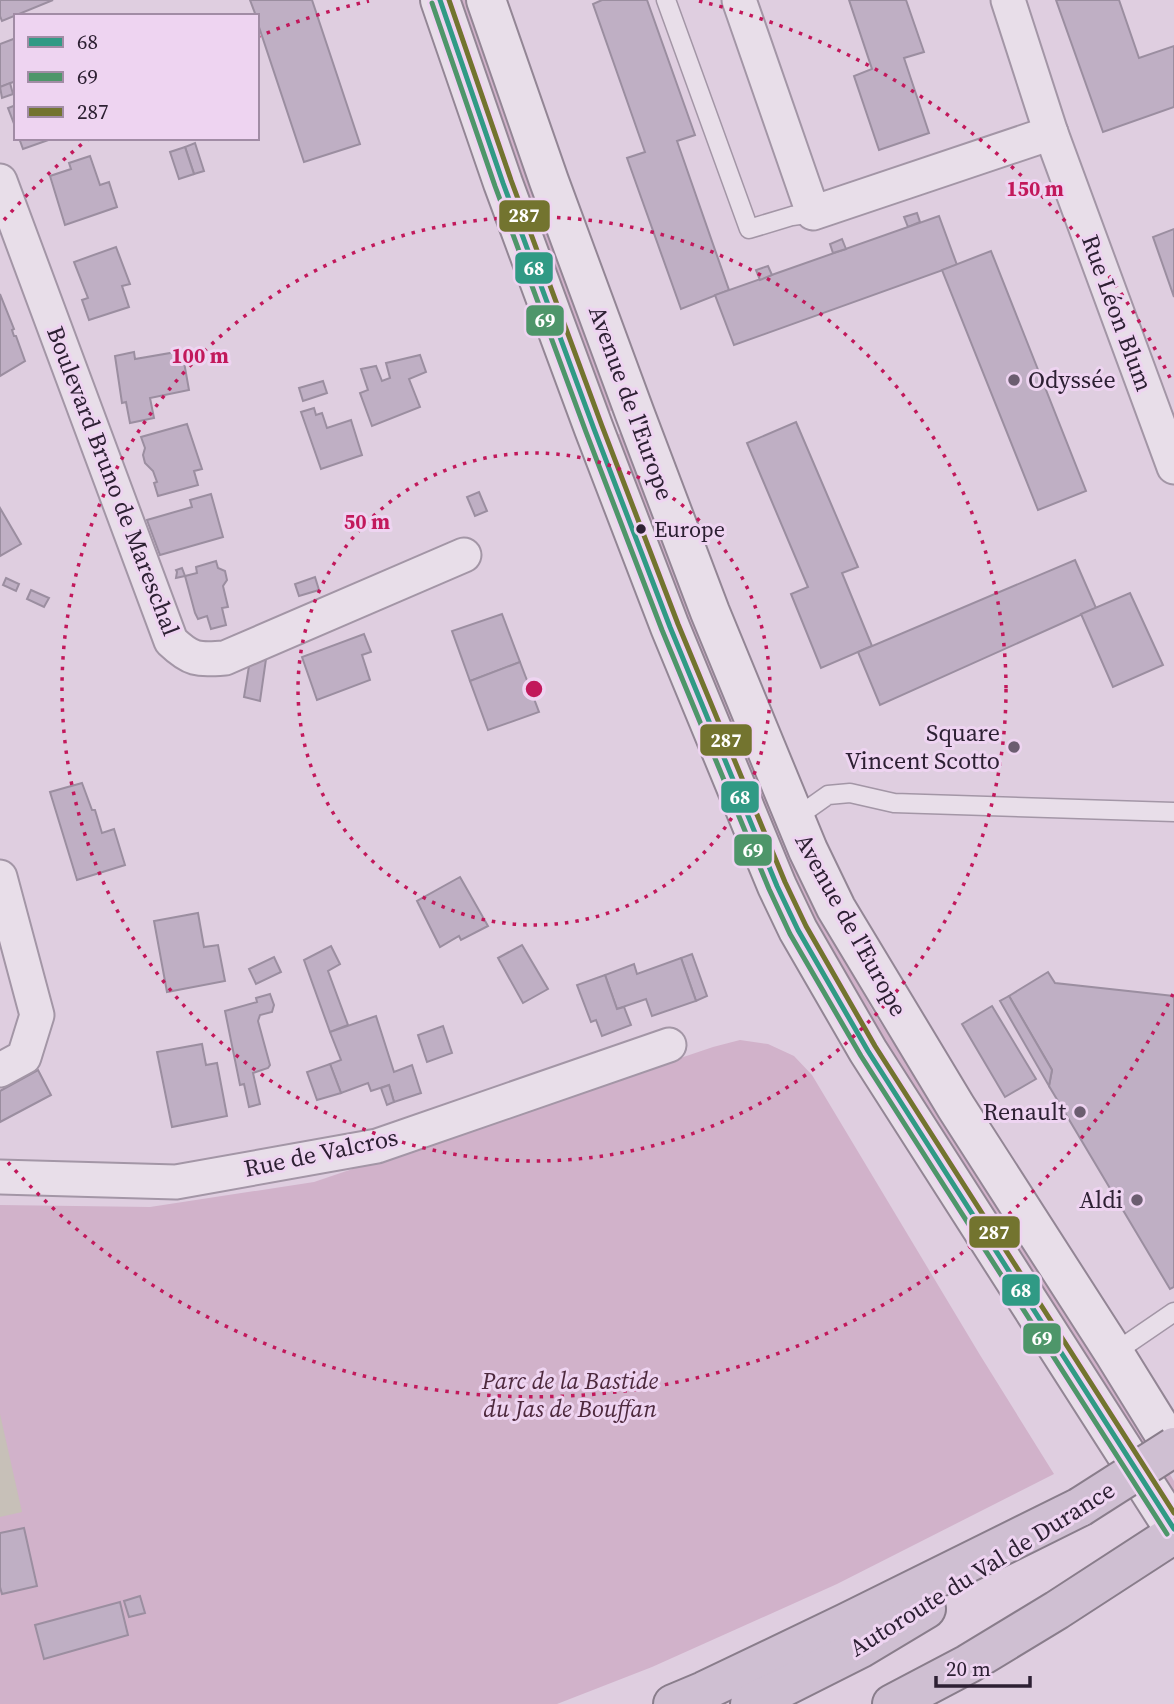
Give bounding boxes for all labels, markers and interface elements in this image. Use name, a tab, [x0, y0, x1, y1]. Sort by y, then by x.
legend	[14, 14, 259, 140]
text: 68	[77, 27, 98, 56]
text: 69	[77, 62, 98, 91]
text: 287	[77, 97, 109, 126]
text: 150 m	[1006, 174, 1064, 203]
line badge: 287	[498, 199, 551, 233]
text: 287	[509, 202, 539, 228]
street label: Rue Léon Blum	[1074, 230, 1161, 396]
line badge: 68	[514, 251, 554, 285]
text: 68	[524, 255, 544, 281]
street label: Avenue de l'Europe	[581, 301, 682, 504]
line badge: 69	[525, 304, 565, 337]
text: 69	[535, 307, 555, 333]
street label: Boulevard Bruno de Mareschal	[39, 321, 188, 640]
text: 100 m	[171, 341, 229, 370]
place label: Odyssée	[1028, 363, 1116, 396]
marker: Odyssée	[1006, 372, 1022, 388]
text: 50 m	[344, 507, 390, 536]
place label: Europe	[654, 514, 725, 544]
marker: Europe	[634, 522, 648, 536]
centre of rings	[522, 677, 546, 701]
place label: Square Vincent Scotto	[845, 716, 1000, 777]
line badge: 287	[699, 723, 753, 757]
text: 287	[711, 727, 741, 753]
marker: Square Vincent Scotto	[1006, 739, 1022, 755]
line badge: 68	[720, 780, 760, 814]
text: 68	[730, 784, 750, 810]
street label: Avenue de l'Europe	[788, 827, 915, 1022]
line badge: 69	[733, 833, 773, 867]
text: 69	[743, 837, 763, 863]
place label: Renault	[983, 1095, 1066, 1128]
marker: Renault	[1072, 1104, 1088, 1120]
street label: Rue de Valcros	[241, 1120, 401, 1185]
place label: Aldi	[1079, 1183, 1123, 1216]
marker: Aldi	[1129, 1192, 1145, 1208]
line badge: 287	[968, 1215, 1021, 1249]
text: 287	[979, 1219, 1009, 1245]
line badge: 68	[1001, 1273, 1041, 1307]
text: 68	[1011, 1277, 1031, 1303]
line badge: 69	[1022, 1322, 1062, 1355]
text: 69	[1032, 1325, 1052, 1351]
park label: Parc de la Bastide du Jas de Bouffan	[481, 1364, 658, 1425]
street label: Autoroute du Val de Durance	[843, 1473, 1121, 1664]
scale bar	[936, 1644, 1030, 1688]
text: 20 m	[946, 1654, 991, 1683]

